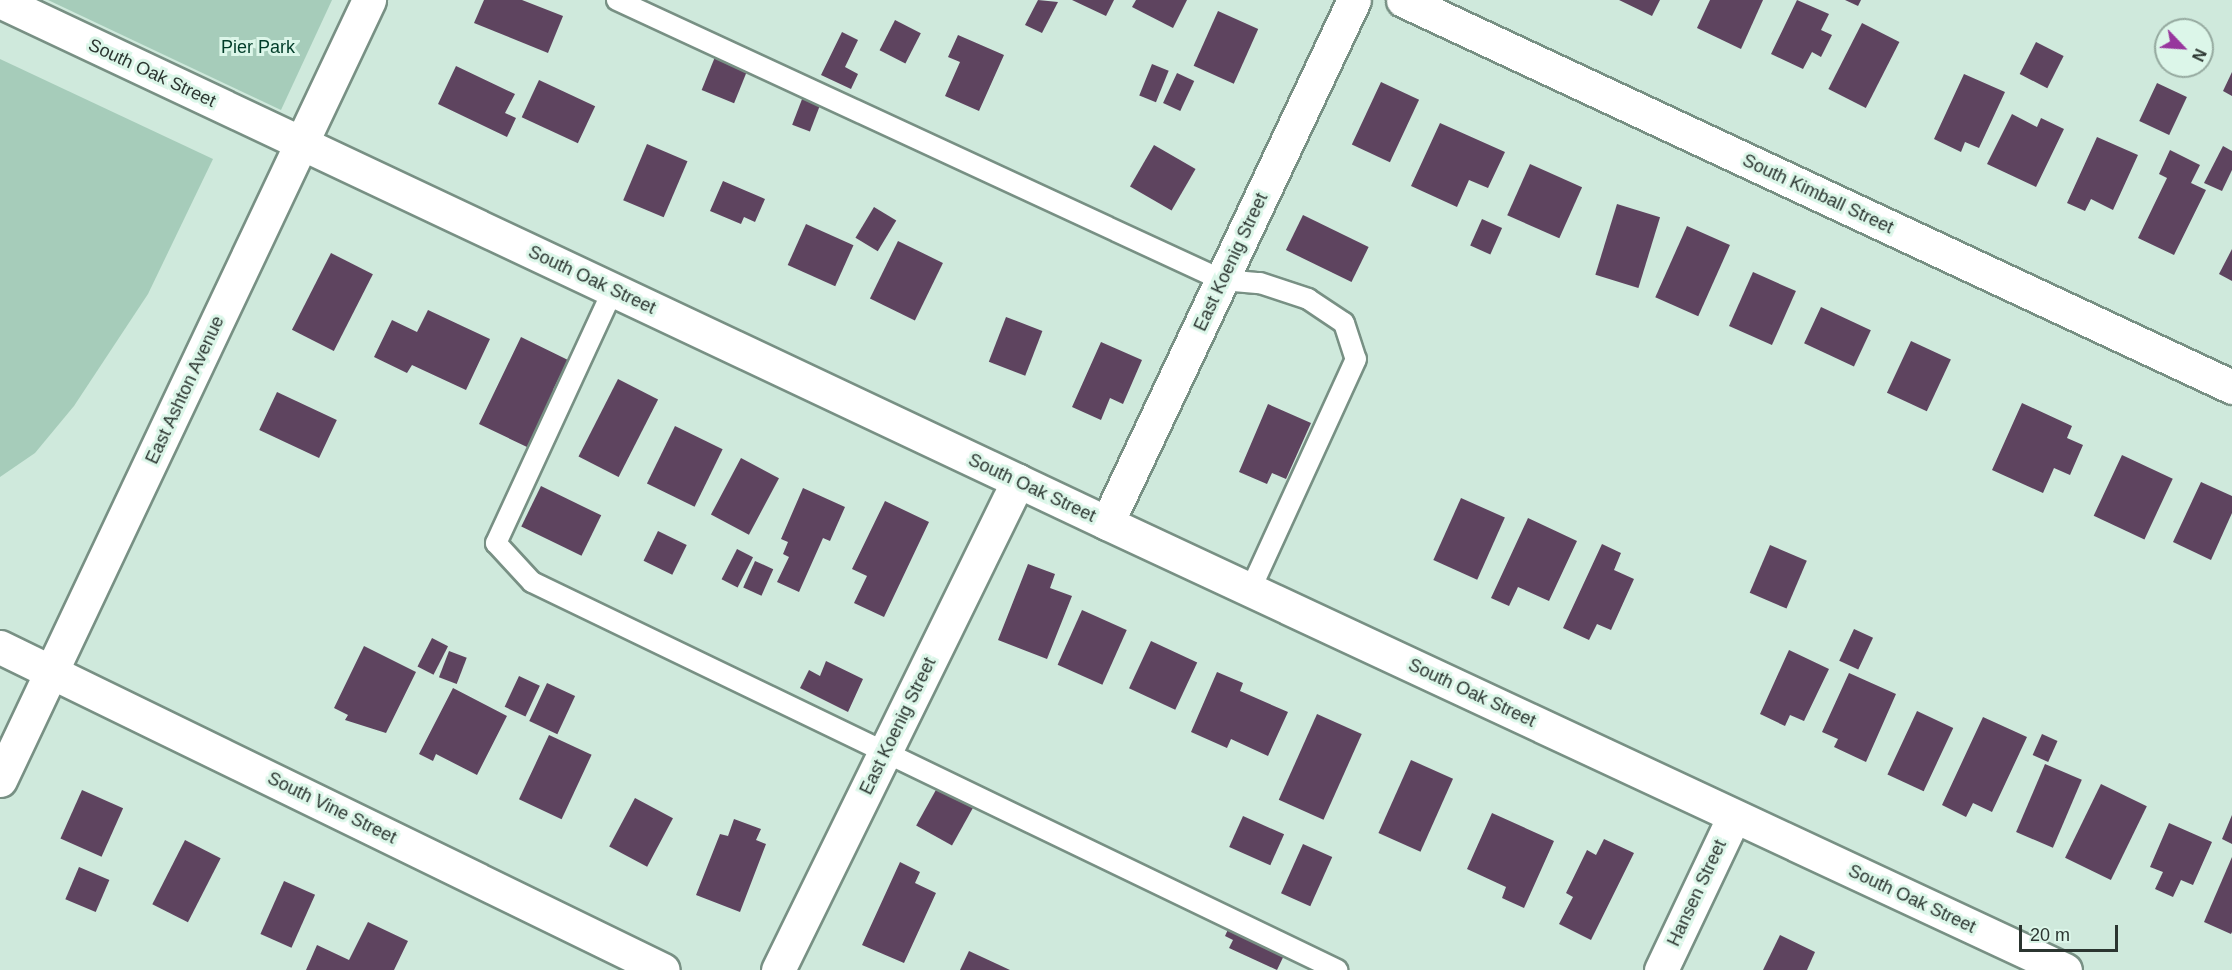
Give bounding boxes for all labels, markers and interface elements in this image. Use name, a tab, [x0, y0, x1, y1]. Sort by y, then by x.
north arrow	[2154, 18, 2214, 78]
street label: South Oak Street	[85, 34, 219, 112]
park label: Pier Park	[221, 36, 295, 58]
text: N	[2189, 46, 2209, 64]
street label: South Kimball Street	[1739, 150, 1897, 238]
street label: East Koenig Street	[1189, 189, 1273, 335]
street label: South Oak Street	[525, 241, 659, 319]
street label: East Ashton Avenue	[141, 312, 229, 468]
street label: South Oak Street	[965, 449, 1099, 527]
street label: East Koenig Street	[855, 654, 941, 798]
street label: South Oak Street	[1405, 654, 1539, 732]
street label: South Vine Street	[264, 767, 400, 849]
street label: Hansen Street	[1663, 836, 1731, 950]
street label: South Oak Street	[1845, 860, 1979, 938]
scale bar	[2022, 913, 2121, 951]
text: 20 m	[2030, 925, 2070, 945]

